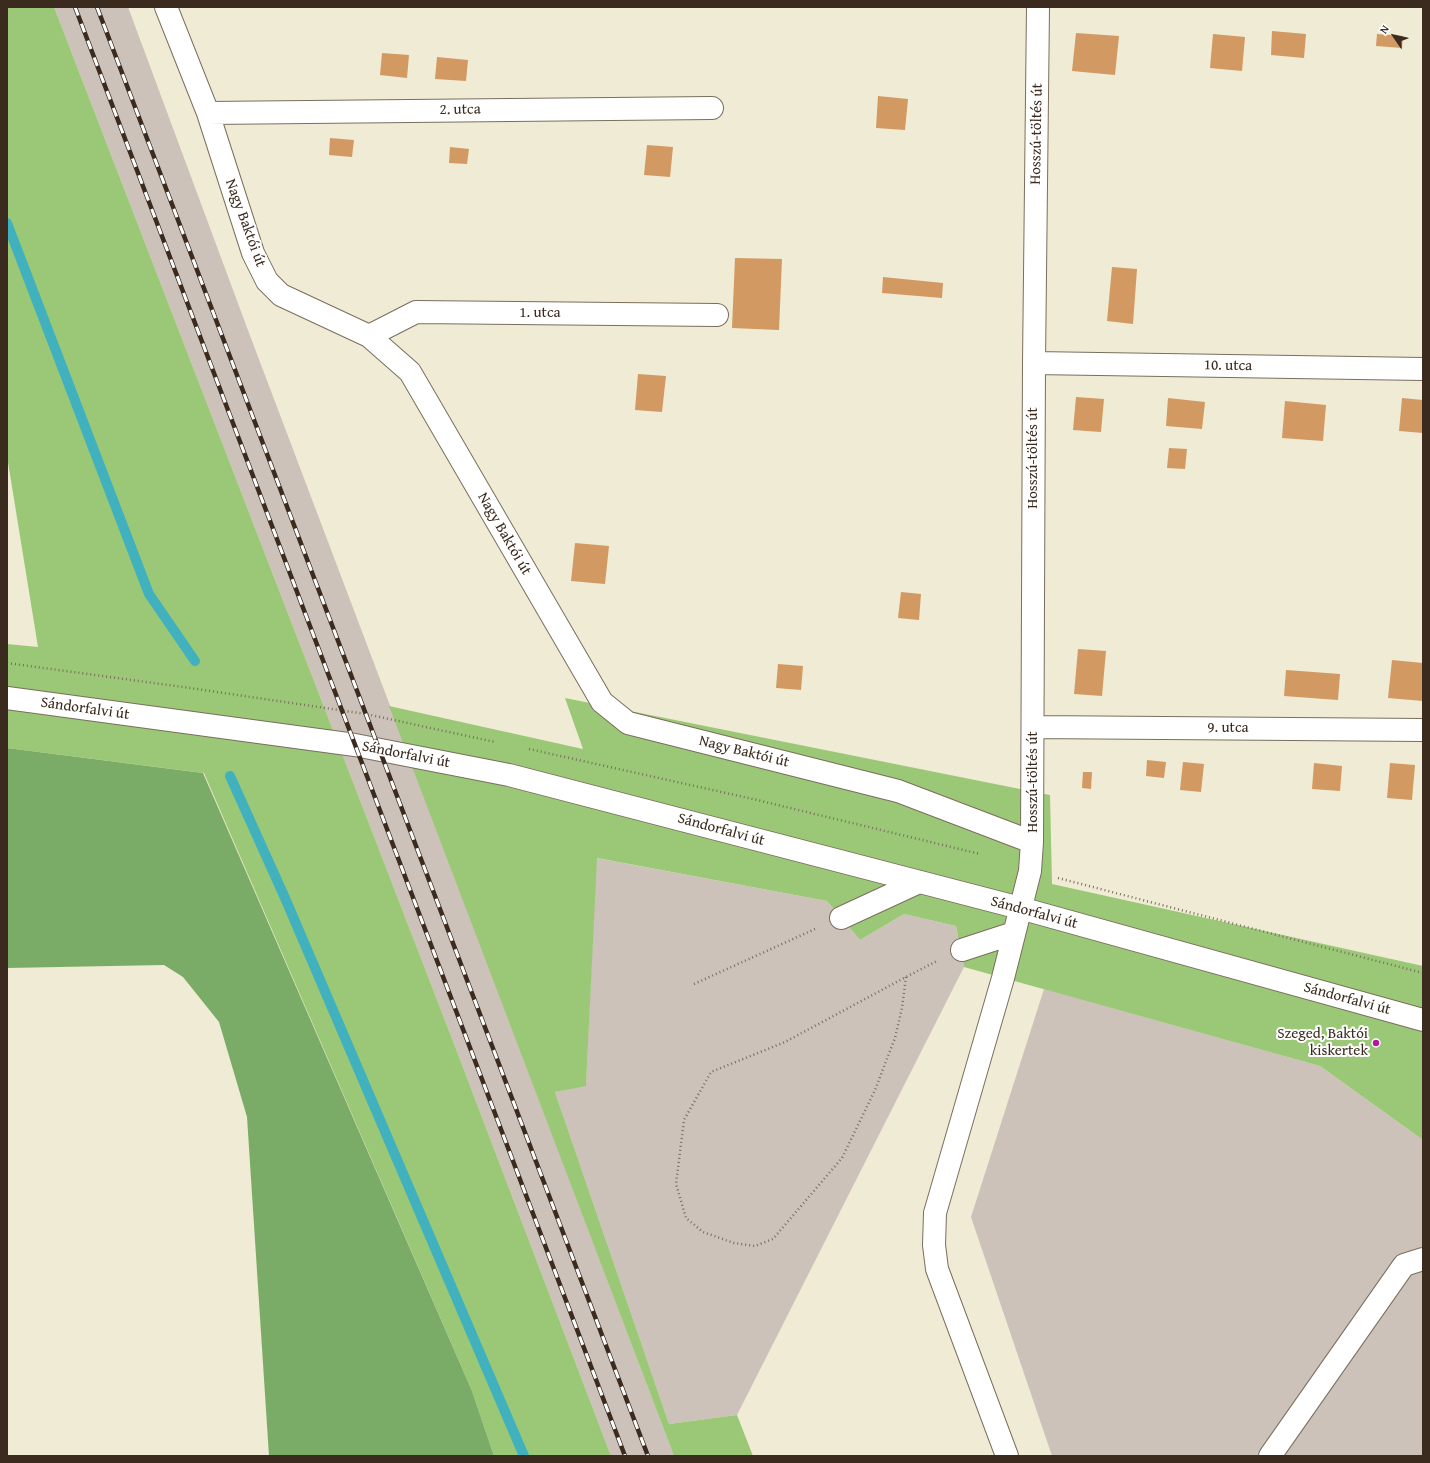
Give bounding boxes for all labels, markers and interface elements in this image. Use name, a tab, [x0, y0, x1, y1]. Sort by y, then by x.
north arrow	[1374, 16, 1414, 56]
text: N	[1375, 22, 1393, 37]
street label: Hosszú-töltés út	[1027, 83, 1047, 185]
street label: 2. utca	[439, 101, 481, 119]
street label: Nagy Baktói út	[221, 177, 269, 269]
street label: 1. utca	[519, 304, 561, 322]
street label: 10. utca	[1204, 357, 1252, 375]
street label: Hosszú-töltés út	[1024, 407, 1042, 509]
street label: Nagy Baktói út	[473, 490, 535, 578]
street label: Sándorfalvi út	[40, 694, 130, 724]
street label: 9. utca	[1207, 719, 1249, 737]
street label: Hosszú-töltés út	[1024, 731, 1042, 833]
street label: Nagy Baktói út	[697, 732, 791, 772]
street label: Sándorfalvi út	[361, 738, 451, 772]
street label: Sándorfalvi út	[676, 810, 766, 850]
street label: Sándorfalvi út	[989, 893, 1079, 933]
street label: Sándorfalvi út	[1302, 979, 1392, 1019]
place label: Szeged, Baktói kiskertek	[1277, 1025, 1368, 1060]
marker: Szeged, Baktói kiskertek	[1371, 1038, 1381, 1048]

